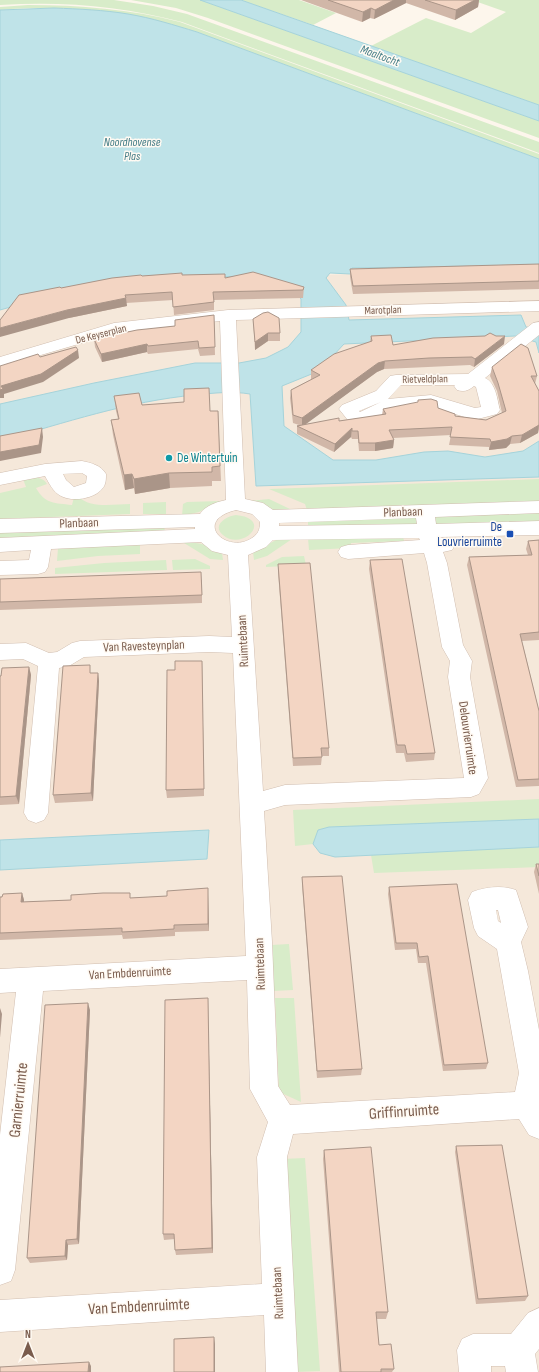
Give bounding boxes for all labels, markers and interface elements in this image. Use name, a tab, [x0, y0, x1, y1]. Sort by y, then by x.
water label: Maaltocht	[358, 42, 402, 70]
water label: Noordhovense Plas	[104, 135, 161, 164]
street label: Marotplan	[364, 303, 402, 317]
street label: De Keyserplan	[74, 321, 128, 347]
street label: Rietveldplan	[402, 372, 448, 386]
place label: De Wintertuin	[177, 450, 238, 466]
marker: De Wintertuin	[164, 453, 174, 463]
street label: Planbaan	[383, 503, 423, 521]
street label: Planbaan	[59, 514, 99, 532]
place label: De Louvrierruimte	[437, 519, 502, 550]
marker: De Louvrierruimte	[505, 529, 515, 539]
street label: Ruimtebaan	[234, 614, 252, 668]
street label: Van Ravesteynplan	[103, 637, 185, 655]
street label: Delouvrierruimte	[455, 700, 481, 776]
street label: Ruimtebaan	[251, 938, 269, 990]
street label: Van Embdenruimte	[88, 963, 172, 983]
street label: Garnierruimte	[6, 1062, 32, 1138]
street label: Griffinruimte	[368, 1100, 440, 1124]
street label: Ruimtebaan	[269, 1266, 287, 1320]
street label: Van Embdenruimte	[88, 1295, 190, 1319]
north arrow	[8, 1324, 48, 1364]
text: N	[25, 1328, 31, 1341]

